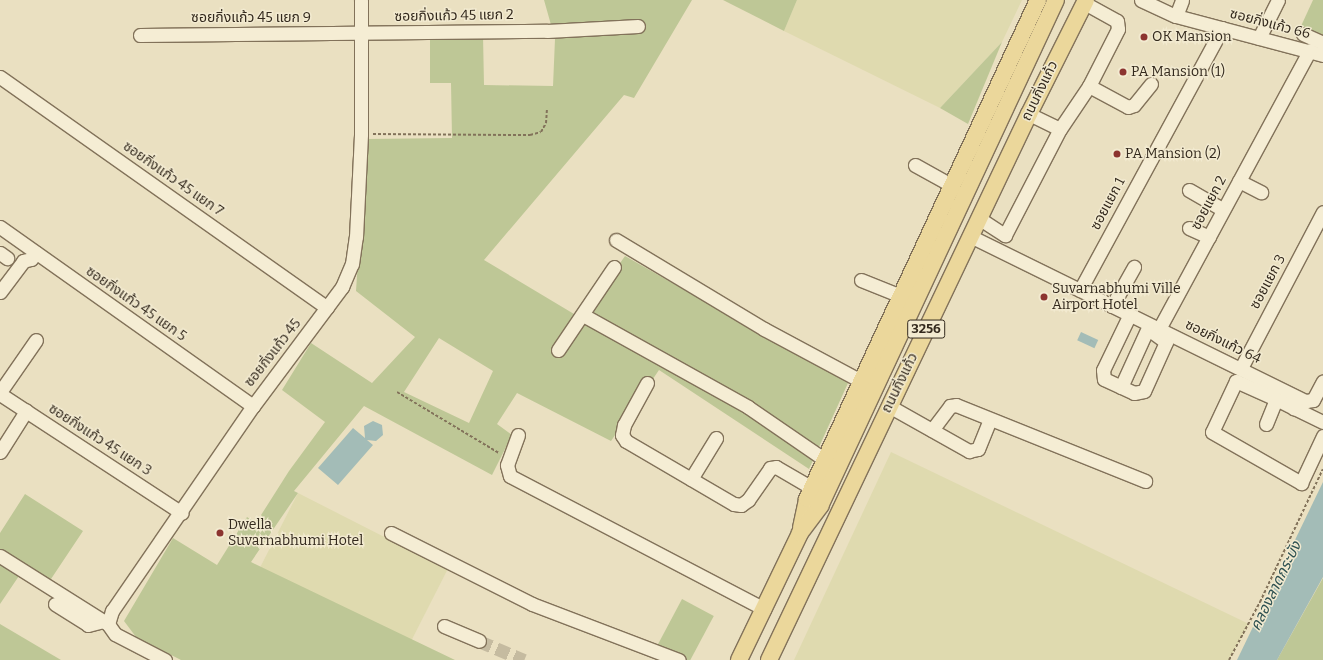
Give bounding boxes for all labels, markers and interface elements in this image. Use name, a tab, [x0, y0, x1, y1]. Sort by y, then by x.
street label: ซอยกิ่งแก้ว 66	[1228, 5, 1312, 43]
street label: ซอยกิ่งแก้ว 45 แยก 2	[394, 7, 514, 25]
street label: ซอยกิ่งแก้ว 45 แยก 9	[191, 10, 311, 26]
place label: OK Mansion	[1152, 29, 1232, 45]
marker: OK Mansion	[1139, 32, 1149, 42]
street label: ถนนกิ่งแก้ว	[1018, 58, 1062, 124]
place label: PA Mansion (1)	[1131, 64, 1225, 80]
marker: PA Mansion (1)	[1118, 67, 1128, 77]
street label: ซอยกิ่งแก้ว 45 แยก 7	[120, 138, 226, 220]
place label: PA Mansion (2)	[1125, 146, 1221, 162]
marker: PA Mansion (2)	[1112, 149, 1122, 159]
street label: ซอยแยก 2	[1188, 173, 1230, 233]
street label: ซอยแยก 1	[1087, 175, 1129, 233]
street label: ซอยแยก 3	[1247, 252, 1289, 312]
street label: ซอยกิ่งแก้ว 45 แยก 5	[82, 263, 190, 345]
place label: Suvarnabhumi Ville Airport Hotel	[1052, 281, 1181, 314]
marker: Suvarnabhumi Ville Airport Hotel	[1039, 292, 1049, 302]
street label: ซอยกิ่งแก้ว 45	[241, 316, 305, 390]
street label: ซอยกิ่งแก้ว 64	[1182, 316, 1264, 368]
road number: 3256	[907, 318, 945, 340]
street label: ถนนกิ่งแก้ว	[878, 350, 922, 416]
street label: ซอยกิ่งแก้ว 45 แยก 3	[45, 400, 155, 480]
place label: Dwella Suvarnabhumi Hotel	[228, 517, 363, 550]
marker: Dwella Suvarnabhumi Hotel	[215, 528, 225, 538]
water label: คลองลาดกระบัง	[1247, 539, 1305, 633]

